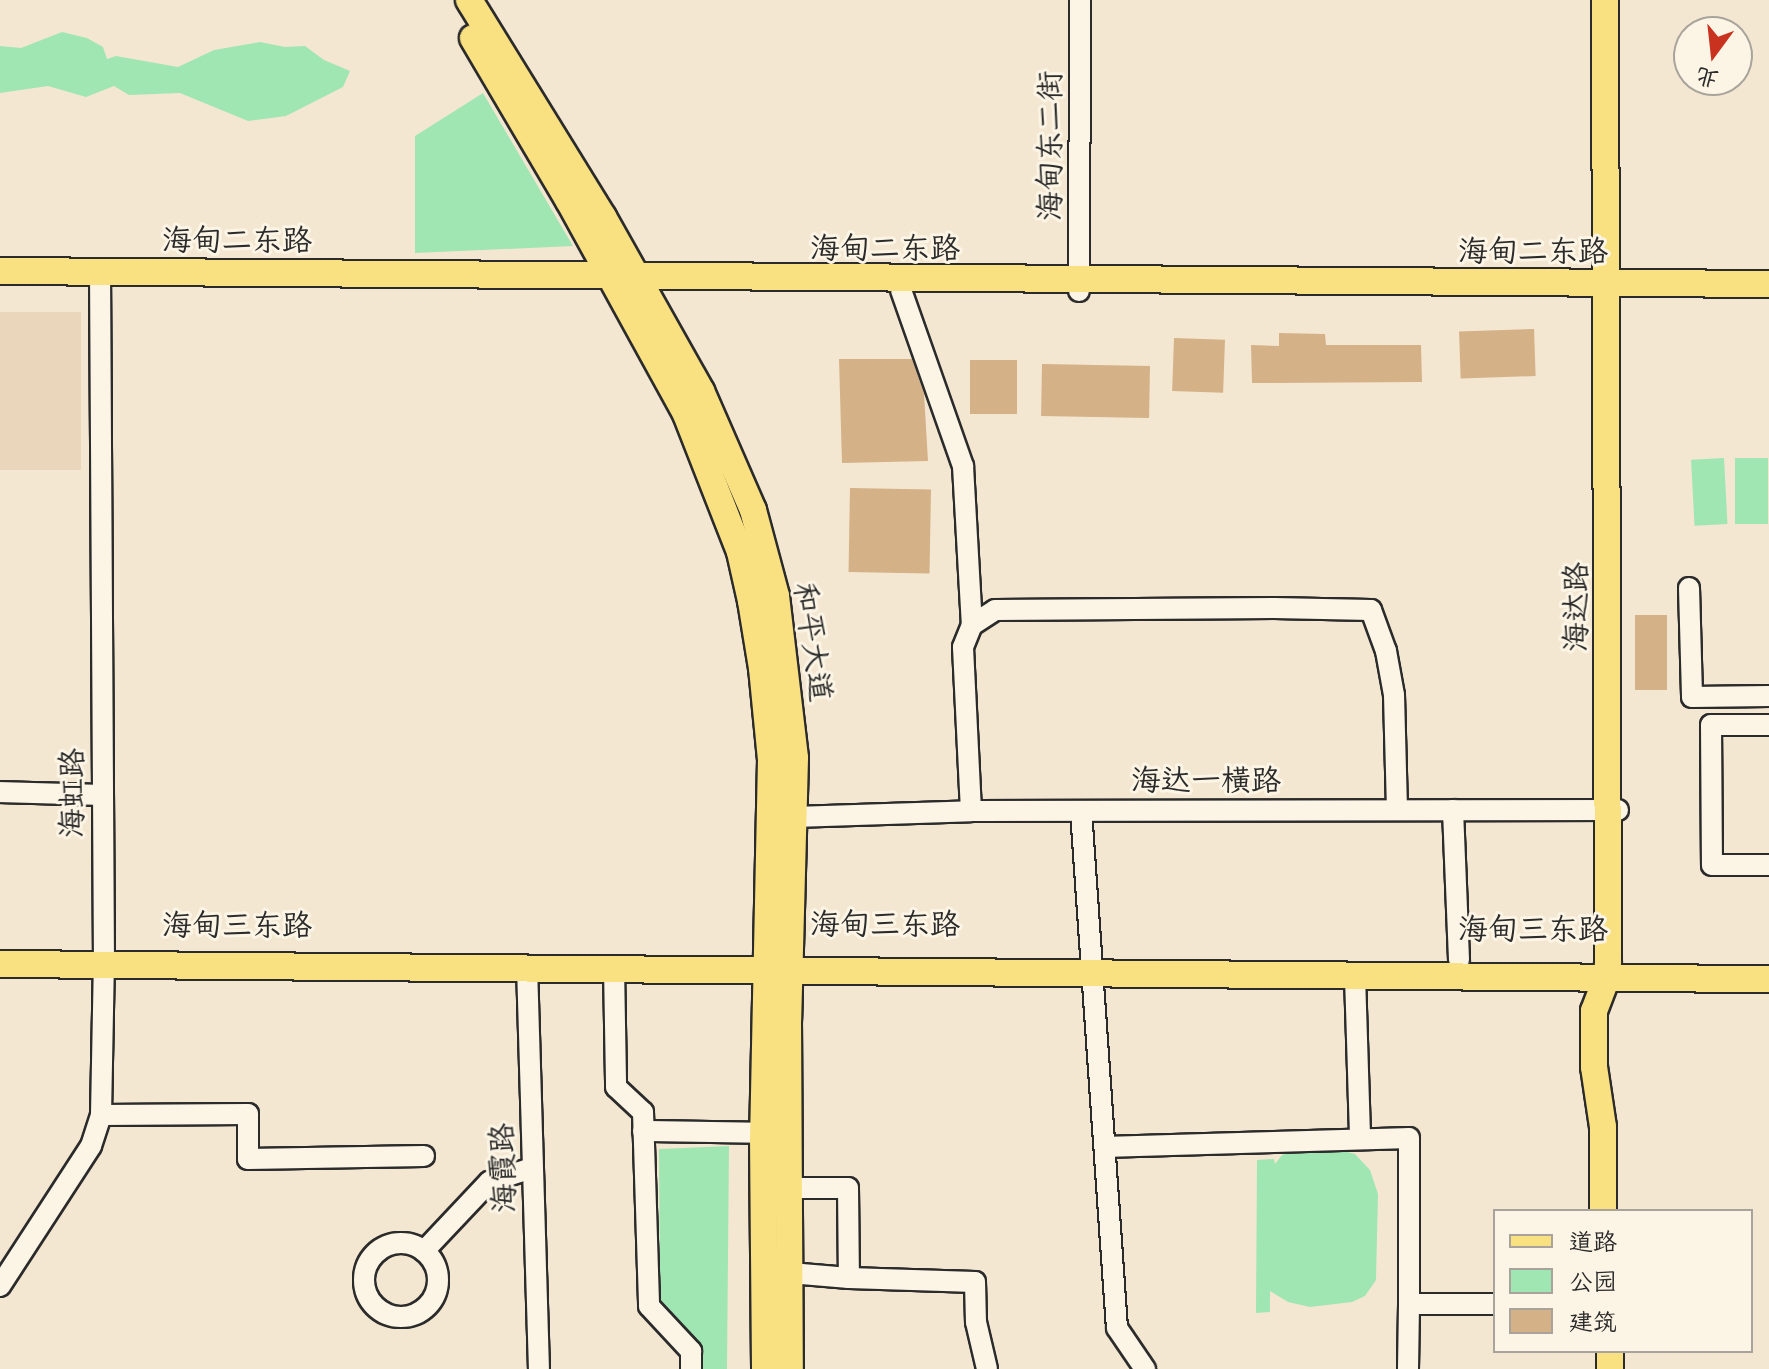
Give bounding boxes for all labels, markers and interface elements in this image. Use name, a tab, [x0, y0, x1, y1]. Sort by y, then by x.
north arrow	[1673, 16, 1753, 96]
text: 北	[1693, 62, 1721, 94]
street label: 海甸东二街	[1032, 71, 1068, 221]
street label: 海甸二东路	[162, 222, 312, 258]
street label: 海甸二东路	[810, 230, 960, 266]
street label: 海甸二东路	[1458, 233, 1608, 269]
street label: 海达路	[1558, 562, 1594, 652]
street label: 和平大道	[787, 580, 839, 704]
street label: 海虹路	[54, 748, 90, 838]
street label: 海达一横路	[1131, 762, 1281, 798]
street label: 海甸三东路	[810, 906, 960, 942]
street label: 海甸三东路	[162, 907, 312, 943]
street label: 海甸三东路	[1458, 911, 1608, 947]
street label: 海霞路	[483, 1122, 523, 1214]
legend	[1493, 1209, 1753, 1353]
text: 道路	[1569, 1227, 1617, 1256]
text: 公园	[1569, 1267, 1617, 1296]
text: 建筑	[1569, 1307, 1617, 1336]

